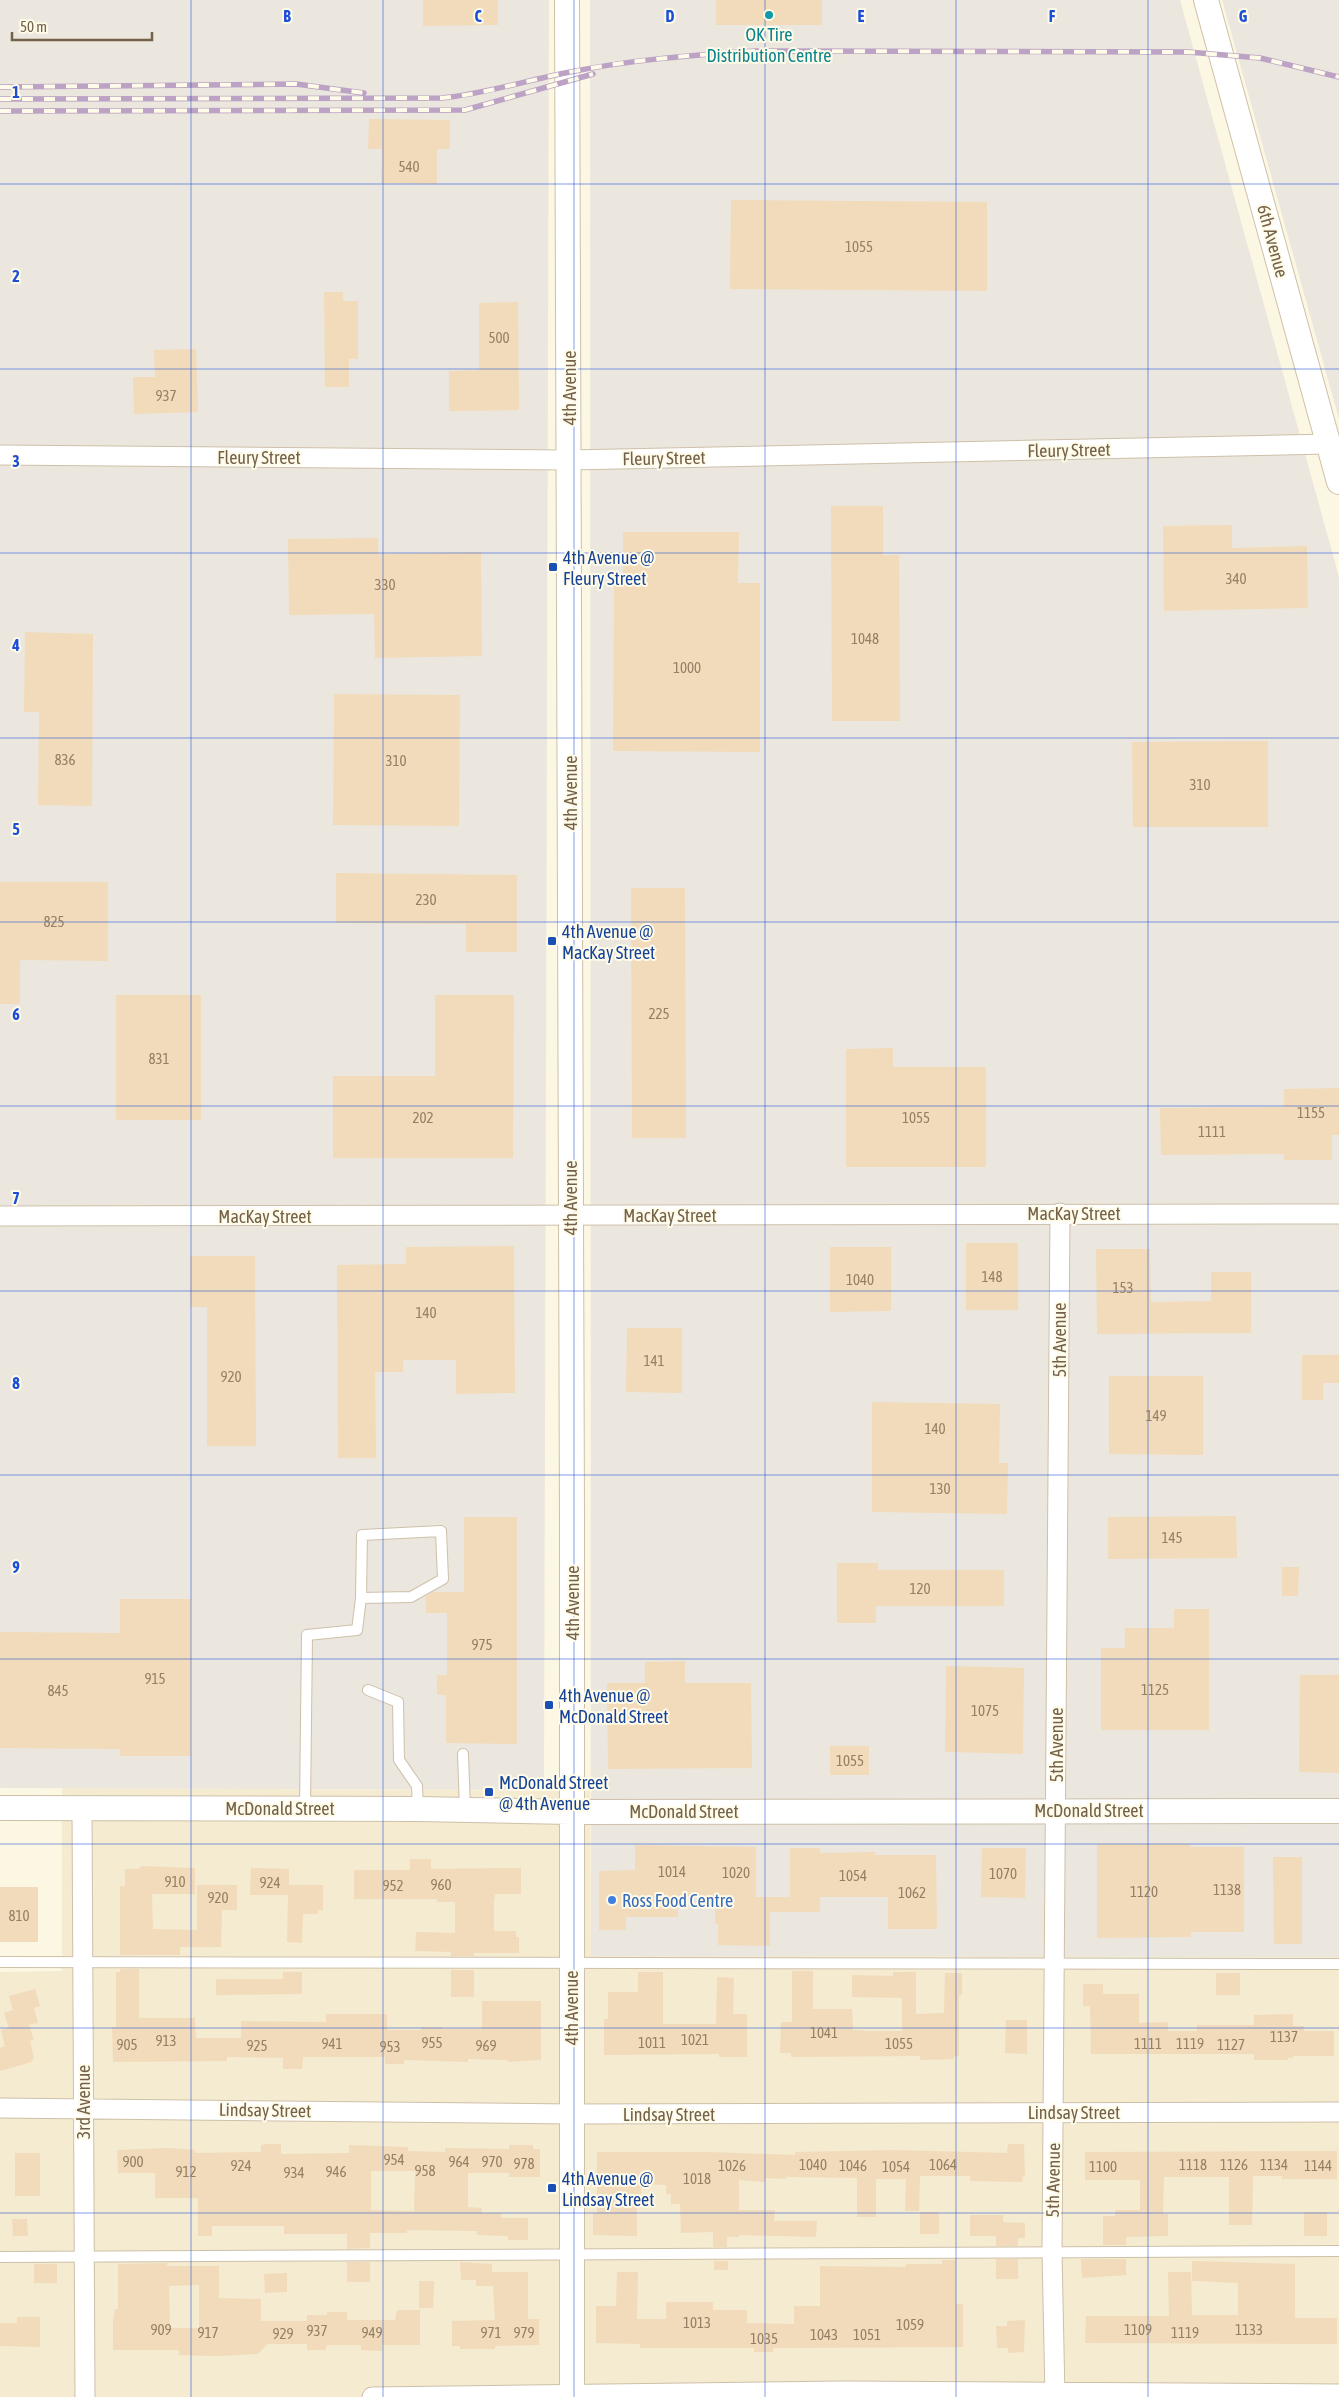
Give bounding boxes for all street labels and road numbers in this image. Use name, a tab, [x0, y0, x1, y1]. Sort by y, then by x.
street label: 6th Avenue	[1253, 202, 1293, 280]
street label: 4th Avenue	[559, 351, 580, 425]
street label: Fleury Street	[1027, 439, 1111, 461]
street label: Fleury Street	[217, 447, 301, 468]
street label: Fleury Street	[622, 447, 706, 469]
street label: 4th Avenue	[560, 756, 581, 830]
street label: 4th Avenue	[560, 1161, 581, 1235]
street label: MacKay Street	[1027, 1203, 1121, 1224]
street label: MacKay Street	[623, 1205, 717, 1226]
street label: MacKay Street	[218, 1206, 312, 1227]
street label: 5th Avenue	[1049, 1303, 1070, 1377]
street label: 4th Avenue	[562, 1566, 583, 1640]
street label: 5th Avenue	[1046, 1708, 1067, 1782]
street label: McDonald Street	[225, 1798, 335, 1819]
street label: McDonald Street	[1034, 1800, 1144, 1821]
street label: McDonald Street	[629, 1801, 739, 1822]
street label: 4th Avenue	[561, 1971, 582, 2045]
street label: 3rd Avenue	[73, 2065, 94, 2139]
street label: Lindsay Street	[219, 2099, 311, 2121]
street label: Lindsay Street	[1028, 2102, 1120, 2123]
street label: Lindsay Street	[623, 2104, 715, 2125]
street label: 5th Avenue	[1042, 2142, 1064, 2218]

